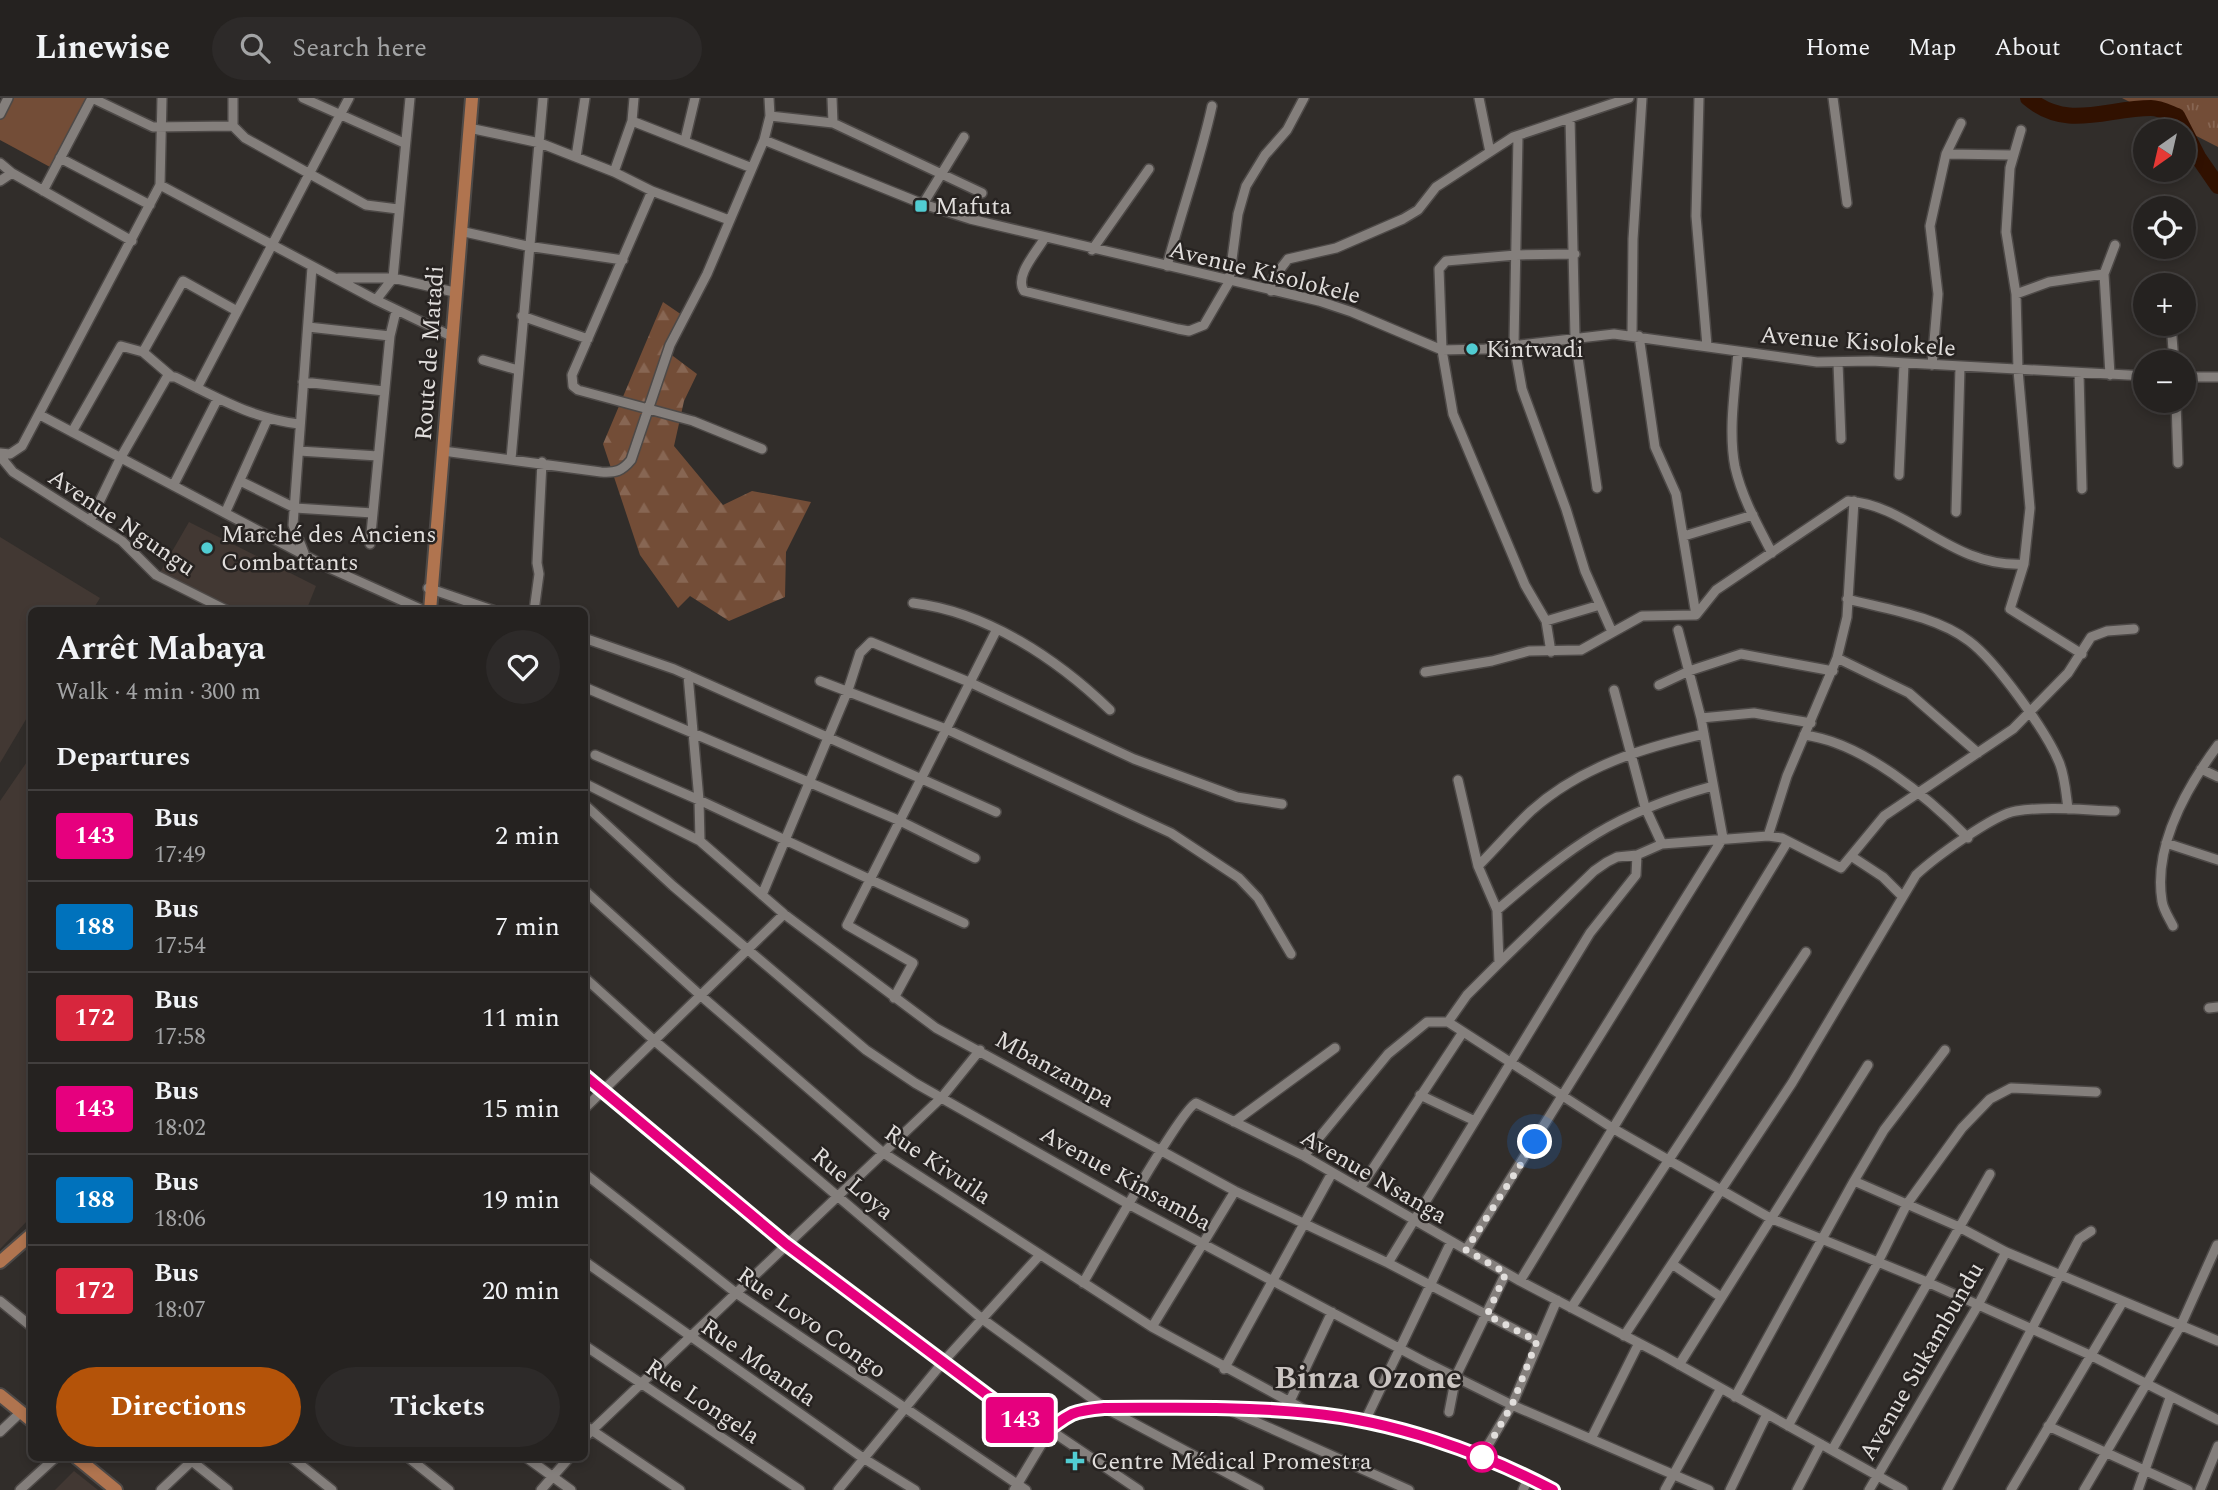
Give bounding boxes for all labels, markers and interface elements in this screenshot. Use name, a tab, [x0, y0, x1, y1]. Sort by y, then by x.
search box	[212, 17, 702, 80]
text: Linewise	[35, 23, 170, 73]
text: Search here	[292, 28, 427, 68]
icon: search	[236, 29, 274, 67]
text: Home	[1805, 30, 1870, 66]
text: Map	[1908, 30, 1956, 66]
text: About	[1994, 30, 2060, 66]
text: Contact	[2098, 30, 2183, 66]
north arrow	[2133, 119, 2196, 182]
map controls	[2133, 119, 2196, 413]
place label: Mafuta	[935, 189, 1012, 225]
button: locate	[2133, 196, 2196, 259]
marker: Mafuta	[913, 198, 929, 214]
street label: Avenue Kisolokele	[1165, 232, 1364, 314]
street label: Route de Matadi	[406, 264, 454, 442]
button: +	[2133, 273, 2196, 336]
street label: Avenue Kisolokele	[1759, 317, 1957, 367]
place label: Kintwadi	[1486, 332, 1584, 368]
marker: Kintwadi	[1464, 341, 1480, 357]
button: −	[2133, 350, 2196, 413]
street label: Avenue Ngungu	[40, 460, 203, 586]
place label: Marché des Anciens Combattants	[221, 517, 437, 581]
marker: Marché des Anciens Combattants	[199, 540, 215, 556]
text: Arrêt Mabaya	[56, 624, 266, 674]
button: heart	[486, 630, 560, 704]
text: Walk · 4 min · 300 m	[56, 675, 261, 710]
text: Departures	[56, 737, 190, 777]
text: Bus	[154, 798, 199, 838]
text: 2 min	[495, 816, 560, 856]
text: 143	[74, 818, 115, 854]
text: 17:49	[154, 838, 206, 873]
text: Bus	[154, 889, 199, 929]
text: 7 min	[495, 907, 560, 947]
text: 188	[74, 909, 115, 945]
text: 17:54	[154, 929, 206, 964]
text: Bus	[154, 980, 199, 1020]
text: 11 min	[482, 998, 560, 1038]
text: 172	[74, 1000, 115, 1036]
text: 17:58	[154, 1020, 206, 1055]
street label: Mbanzampa	[988, 1022, 1121, 1118]
text: Bus	[154, 1071, 199, 1111]
text: 15 min	[482, 1089, 560, 1129]
text: 143	[74, 1091, 115, 1127]
text: 18:02	[154, 1111, 206, 1146]
street label: Rue Kivuila	[876, 1116, 999, 1214]
street label: Avenue Kinsamba	[1033, 1117, 1218, 1241]
street label: Avenue Nsanga	[1293, 1120, 1454, 1234]
your location	[1517, 1124, 1552, 1159]
street label: Rue Loya	[803, 1138, 902, 1229]
text: Bus	[154, 1162, 199, 1202]
text: 19 min	[482, 1180, 560, 1220]
text: 188	[74, 1182, 115, 1218]
text: 18:06	[154, 1202, 206, 1237]
text: Bus	[154, 1253, 199, 1293]
street label: Avenue Sukambundu	[1850, 1255, 1994, 1468]
street label: Rue Lovo Congo	[729, 1258, 894, 1388]
text: 20 min	[482, 1271, 560, 1311]
text: 172	[74, 1273, 115, 1309]
text: 18:07	[154, 1293, 206, 1328]
street label: Rue Moanda	[693, 1310, 824, 1416]
street label: Rue Longela	[638, 1350, 768, 1454]
district label: Binza Ozone	[1274, 1354, 1462, 1403]
button: Directions	[56, 1367, 301, 1447]
button: Tickets	[315, 1367, 560, 1447]
line badge: 143	[980, 1397, 1060, 1443]
text: 143	[1000, 1402, 1040, 1438]
unlabelled marker	[1467, 1442, 1497, 1472]
place label: Centre Médical Promestra	[1091, 1444, 1372, 1480]
marker: Centre Médical Promestra	[1065, 1451, 1085, 1471]

